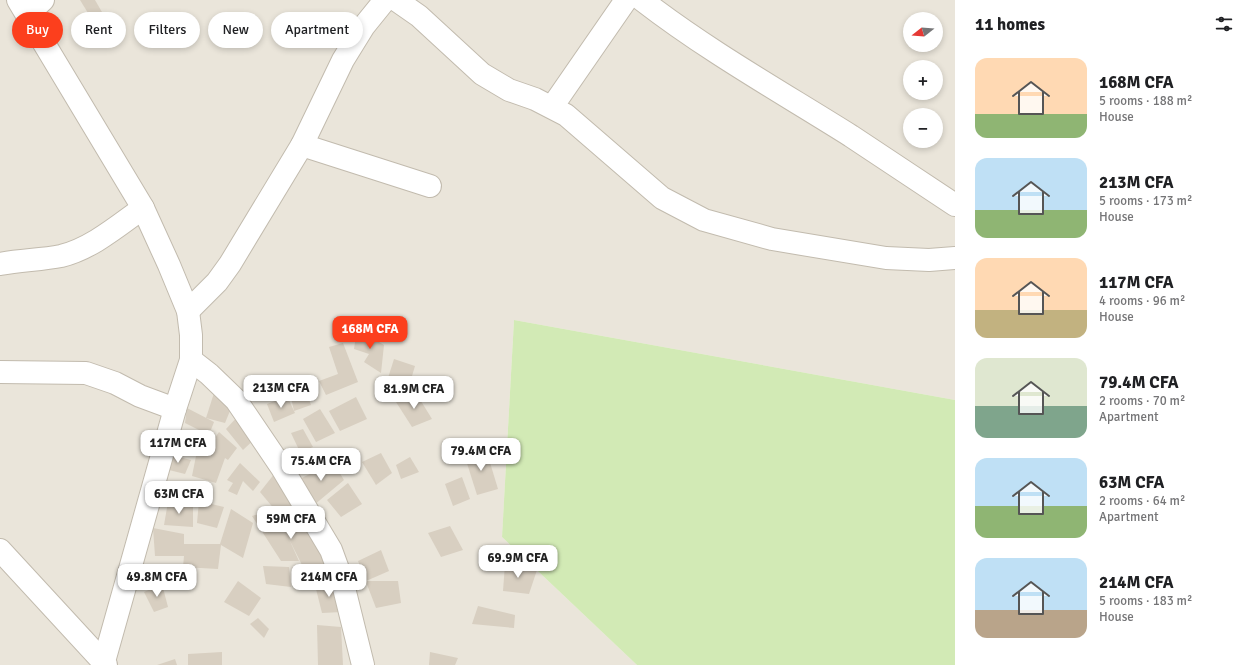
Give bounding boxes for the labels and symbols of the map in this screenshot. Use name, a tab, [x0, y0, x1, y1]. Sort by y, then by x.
north arrow	[903, 12, 943, 52]
pin: 168M CFA	[329, 316, 411, 350]
pin: 213M CFA	[240, 375, 322, 409]
pin: 81.9M CFA	[368, 376, 460, 410]
pin: 117M CFA	[137, 430, 219, 464]
pin: 79.4M CFA	[435, 438, 527, 472]
pin: 75.4M CFA	[275, 448, 367, 482]
pin: 63M CFA	[142, 481, 216, 515]
pin: 59M CFA	[254, 506, 328, 540]
pin: 69.9M CFA	[472, 545, 564, 579]
pin: 49.8M CFA	[111, 564, 203, 598]
pin: 214M CFA	[288, 564, 370, 598]

